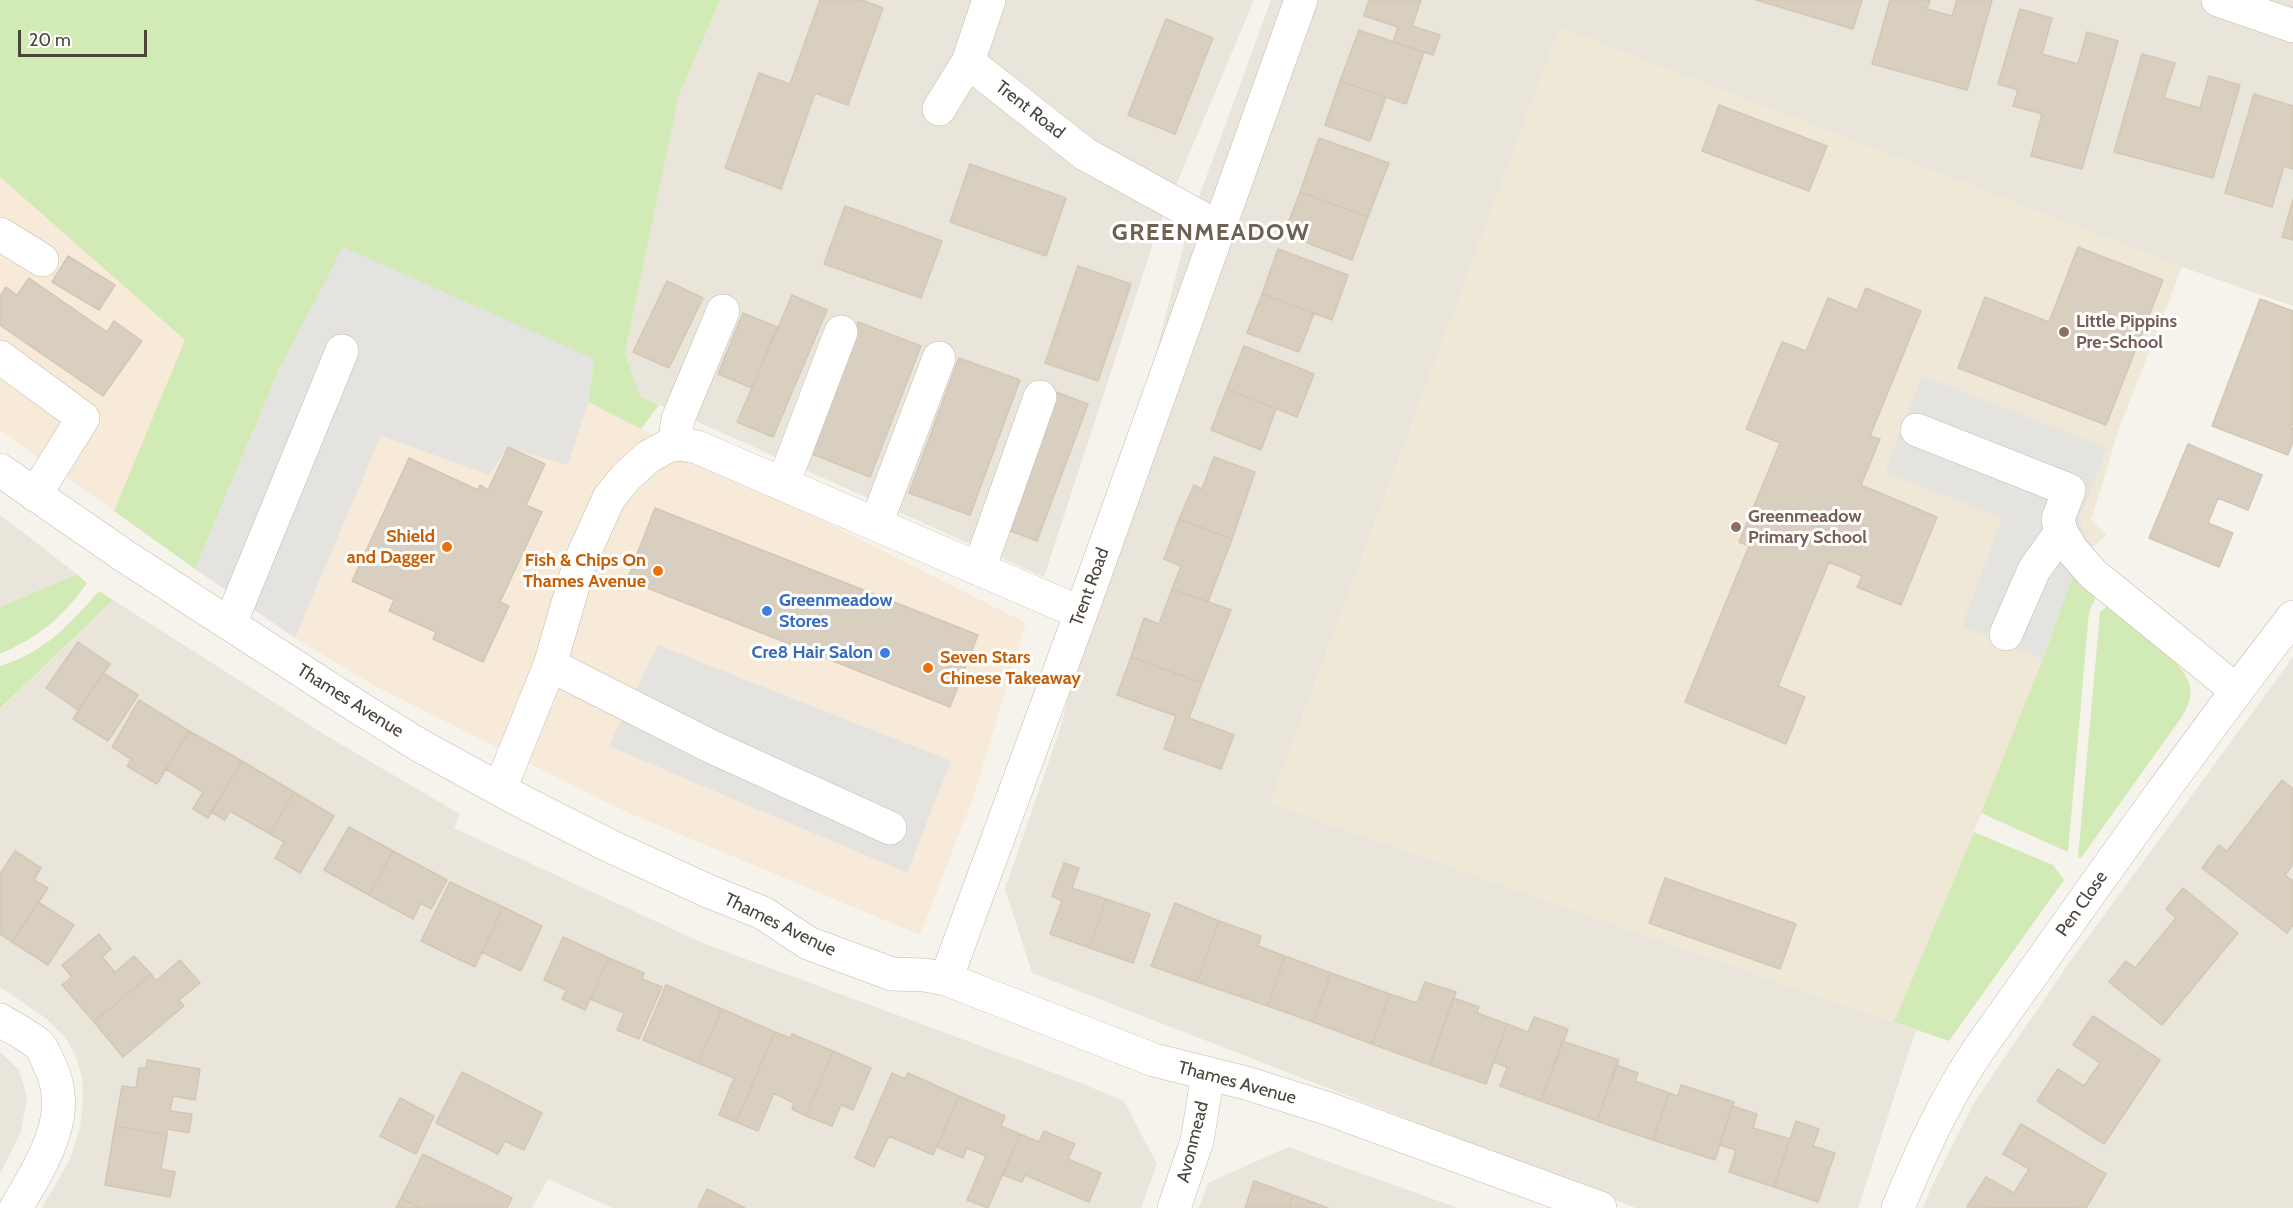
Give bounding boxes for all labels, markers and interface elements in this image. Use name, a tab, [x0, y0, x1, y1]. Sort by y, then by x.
scale bar	[21, 18, 150, 56]
text: 20 m	[29, 29, 71, 51]
street label: Trent Road	[991, 76, 1069, 144]
district label: GREENMEADOW	[1112, 219, 1310, 247]
place label: Little Pippins Pre-School	[2076, 311, 2177, 354]
marker: Little Pippins Pre-School	[2057, 325, 2071, 339]
place label: Greenmeadow Primary School	[1748, 506, 1867, 548]
marker: Greenmeadow Primary School	[1729, 520, 1743, 534]
place label: Shield and Dagger	[347, 526, 435, 568]
marker: Shield and Dagger	[440, 540, 454, 554]
street label: Trent Road	[1066, 545, 1114, 629]
place label: Fish & Chips On Thames Avenue	[523, 550, 646, 592]
marker: Fish & Chips On Thames Avenue	[651, 564, 665, 578]
place label: Greenmeadow Stores	[779, 590, 892, 632]
marker: Greenmeadow Stores	[760, 604, 774, 618]
place label: Cre8 Hair Salon	[752, 642, 873, 664]
marker: Cre8 Hair Salon	[878, 646, 892, 660]
place label: Seven Stars Chinese Takeaway	[940, 647, 1081, 690]
street label: Thames Avenue	[293, 660, 407, 742]
marker: Seven Stars Chinese Takeaway	[921, 661, 935, 675]
street label: Pen Close	[2052, 867, 2112, 941]
street label: Thames Avenue	[721, 889, 839, 961]
street label: Thames Avenue	[1176, 1057, 1298, 1109]
street label: Avonmead	[1173, 1099, 1213, 1185]

